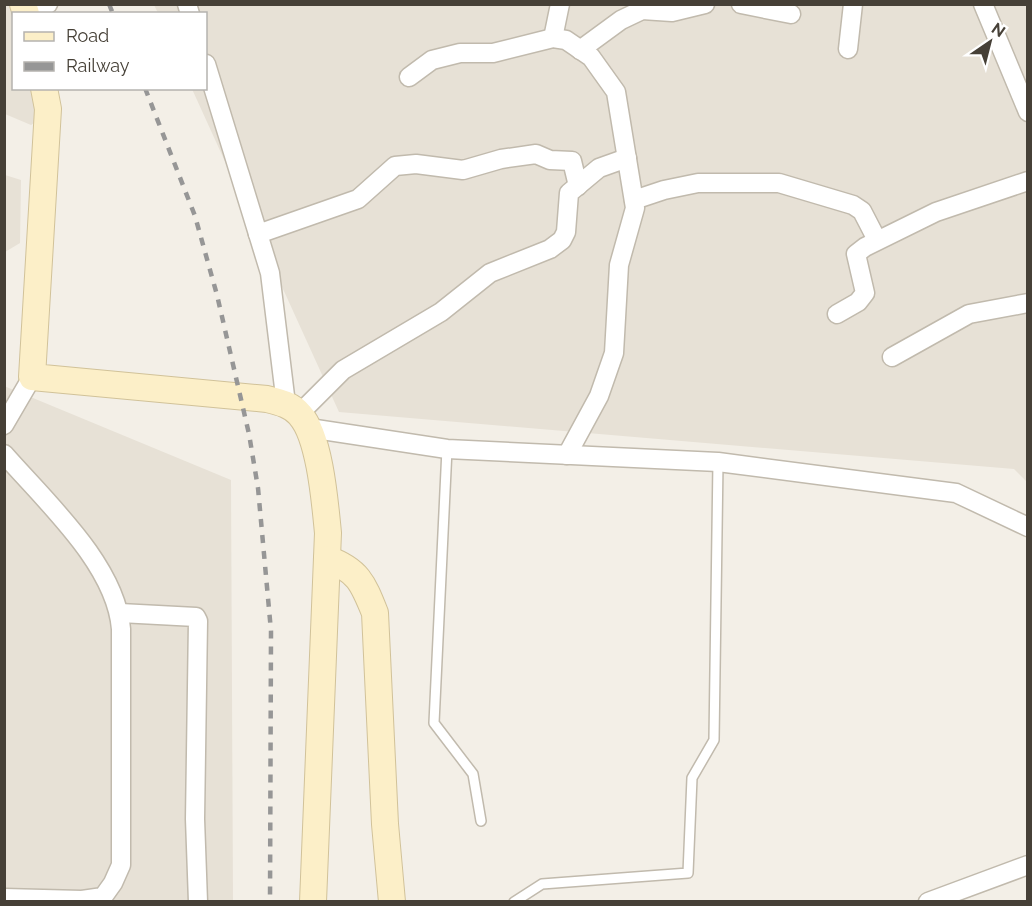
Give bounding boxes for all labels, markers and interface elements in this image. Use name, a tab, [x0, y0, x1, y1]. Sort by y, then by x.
legend	[12, 12, 207, 90]
north arrow	[960, 12, 1020, 72]
text: N	[988, 19, 1009, 41]
text: Road	[66, 25, 109, 46]
text: Railway	[66, 55, 130, 76]

